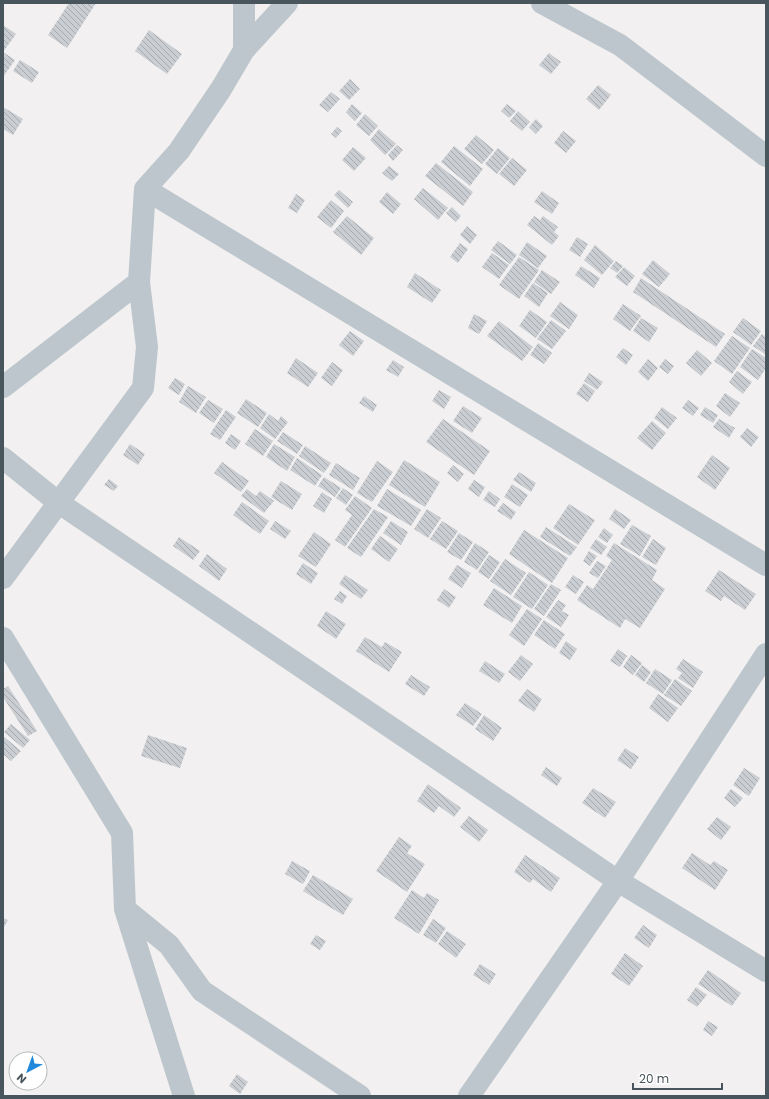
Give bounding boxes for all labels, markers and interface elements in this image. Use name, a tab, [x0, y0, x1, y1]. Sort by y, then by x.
north arrow	[8, 1051, 48, 1091]
scale bar	[633, 1065, 722, 1091]
text: N	[13, 1070, 30, 1087]
text: 20 m	[639, 1070, 669, 1087]

